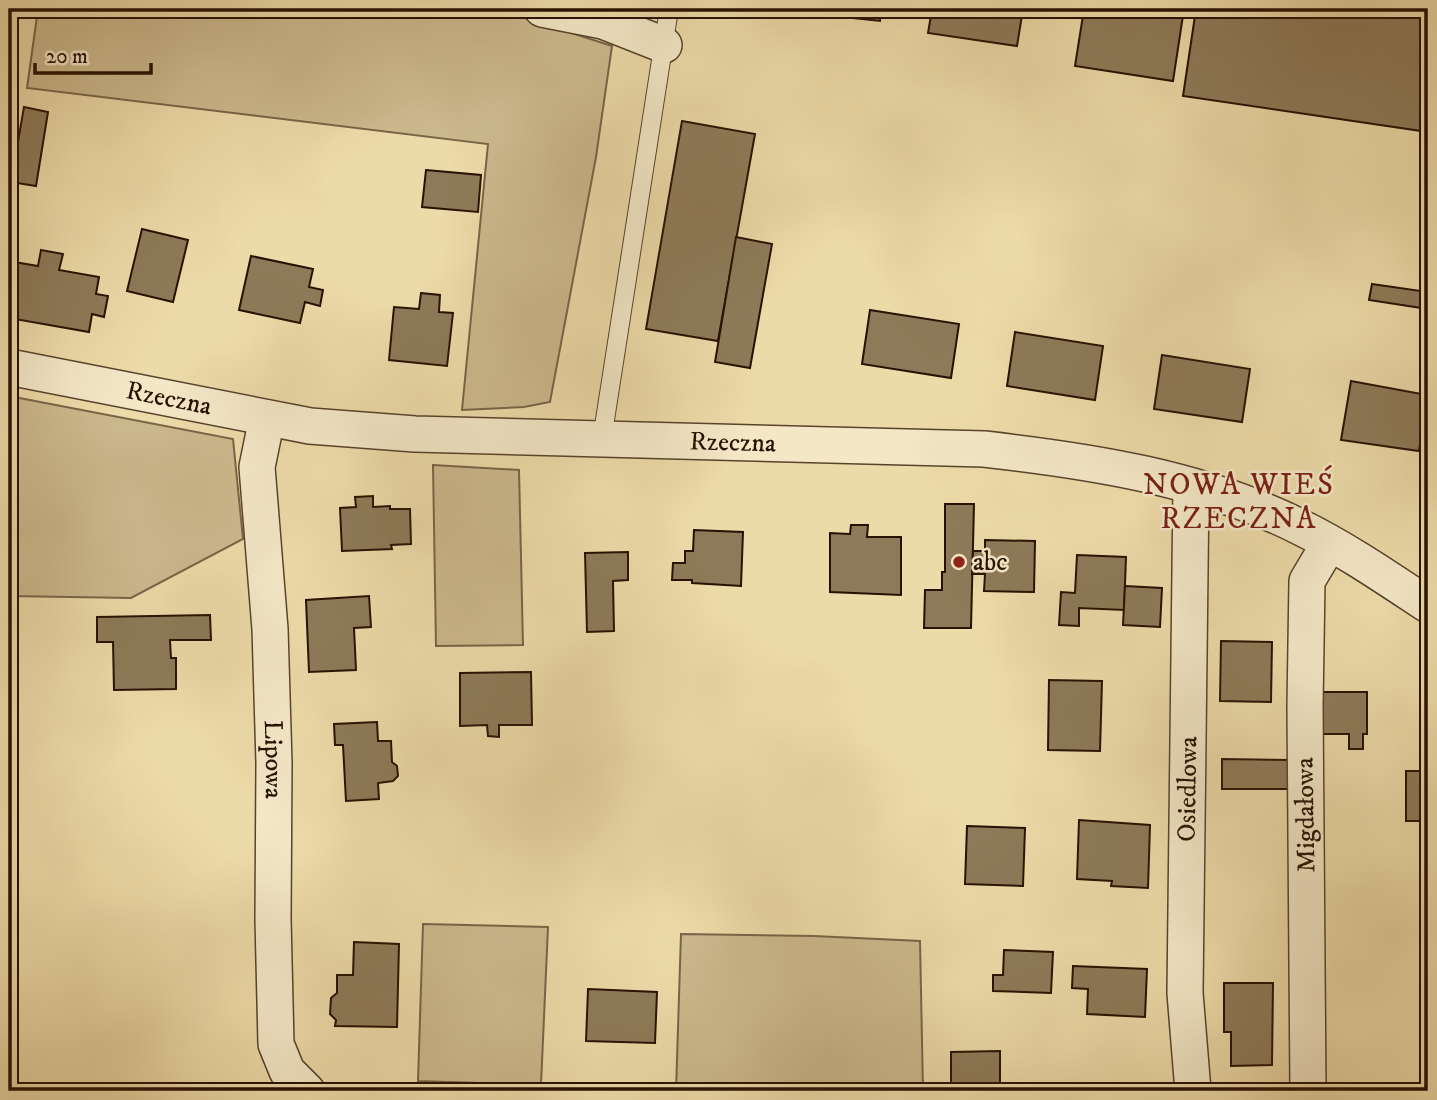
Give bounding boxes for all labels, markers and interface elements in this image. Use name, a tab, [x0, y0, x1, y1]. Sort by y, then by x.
scale bar	[35, 32, 150, 76]
text: 20 m	[46, 44, 88, 70]
street label: Rzeczna	[123, 374, 215, 423]
street label: Rzeczna	[689, 425, 777, 460]
district label: NOWA WIEŚ RZECZNA	[1143, 465, 1335, 538]
place label: abc	[973, 546, 1007, 579]
marker: abc	[951, 554, 967, 570]
street label: Lipowa	[256, 720, 291, 799]
street label: Osiedlowa	[1171, 736, 1205, 842]
street label: Migdałowa	[1288, 757, 1324, 873]

